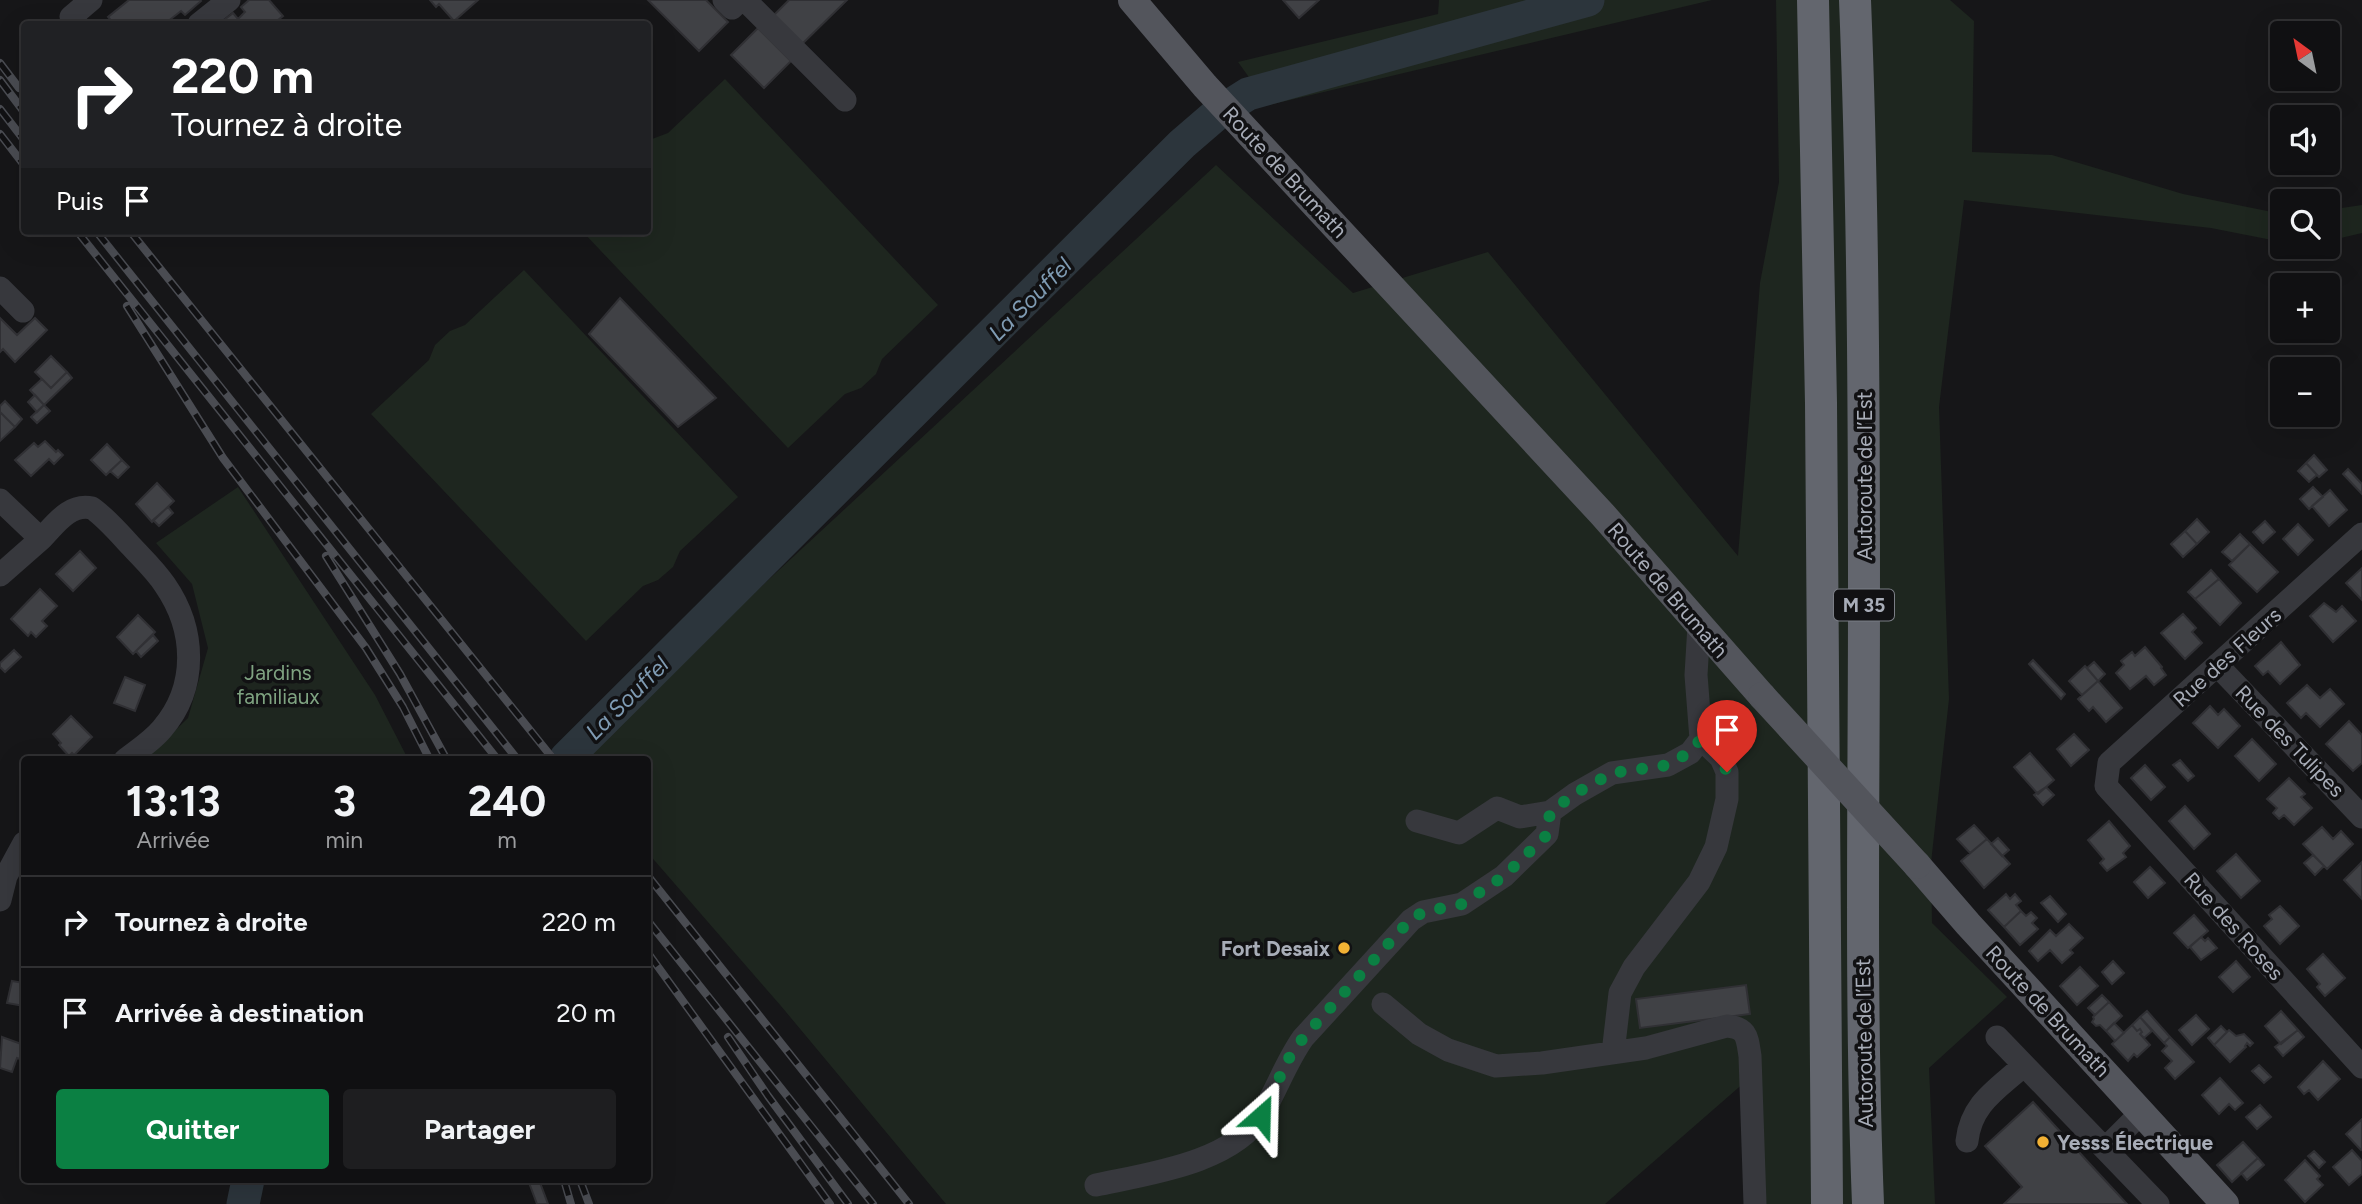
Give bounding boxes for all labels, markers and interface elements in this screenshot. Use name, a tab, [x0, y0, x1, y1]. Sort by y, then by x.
north arrow	[2270, 21, 2340, 91]
map controls	[2270, 21, 2340, 427]
text: 220 m	[171, 46, 314, 105]
icon: right	[56, 49, 147, 140]
street label: Route de Brumath	[1218, 101, 1352, 243]
button: sound	[2270, 105, 2340, 175]
text: Tournez à droite	[171, 106, 402, 144]
icon: arrive	[118, 182, 156, 220]
text: Puis	[56, 185, 104, 217]
button: search	[2270, 189, 2340, 259]
water label: La Souffel	[983, 251, 1078, 346]
button: +	[2270, 273, 2340, 343]
button: −	[2270, 357, 2340, 427]
street label: Autoroute de l’Est	[1852, 391, 1877, 561]
street label: Route de Brumath	[1603, 517, 1733, 663]
road number: M 35	[1834, 590, 1894, 620]
street label: Rue des Fleurs	[2168, 602, 2286, 712]
water label: La Souffel	[580, 650, 675, 745]
park label: Jardins familiaux	[236, 660, 320, 709]
street label: Rue des Tulipes	[2230, 680, 2350, 802]
pin	[1697, 700, 1757, 772]
icon: arrive	[1708, 711, 1746, 749]
text: 13:13	[126, 776, 221, 827]
text: 3	[333, 776, 356, 827]
text: 240	[468, 776, 546, 827]
text: Arrivée	[137, 826, 210, 854]
text: min	[325, 826, 363, 854]
text: m	[497, 826, 517, 854]
street label: Rue des Roses	[2179, 867, 2289, 985]
icon: right	[56, 903, 94, 941]
text: Tournez à droite	[115, 906, 308, 938]
text: 220 m	[542, 906, 616, 938]
place label: Fort Desaix	[1221, 936, 1331, 961]
marker: Fort Desaix	[1336, 940, 1352, 956]
street label: Route de Brumath	[1981, 940, 2115, 1082]
street label: Autoroute de l’Est	[1850, 958, 1878, 1128]
icon: arrive	[56, 994, 94, 1032]
text: Arrivée à destination	[115, 997, 364, 1029]
text: 20 m	[556, 997, 616, 1029]
position arrow	[1224, 1079, 1298, 1153]
button: Quitter	[56, 1089, 329, 1169]
button: Partager	[343, 1089, 616, 1169]
place label: Yesss Électrique	[2057, 1130, 2214, 1155]
marker: Yesss Électrique	[2035, 1134, 2051, 1150]

